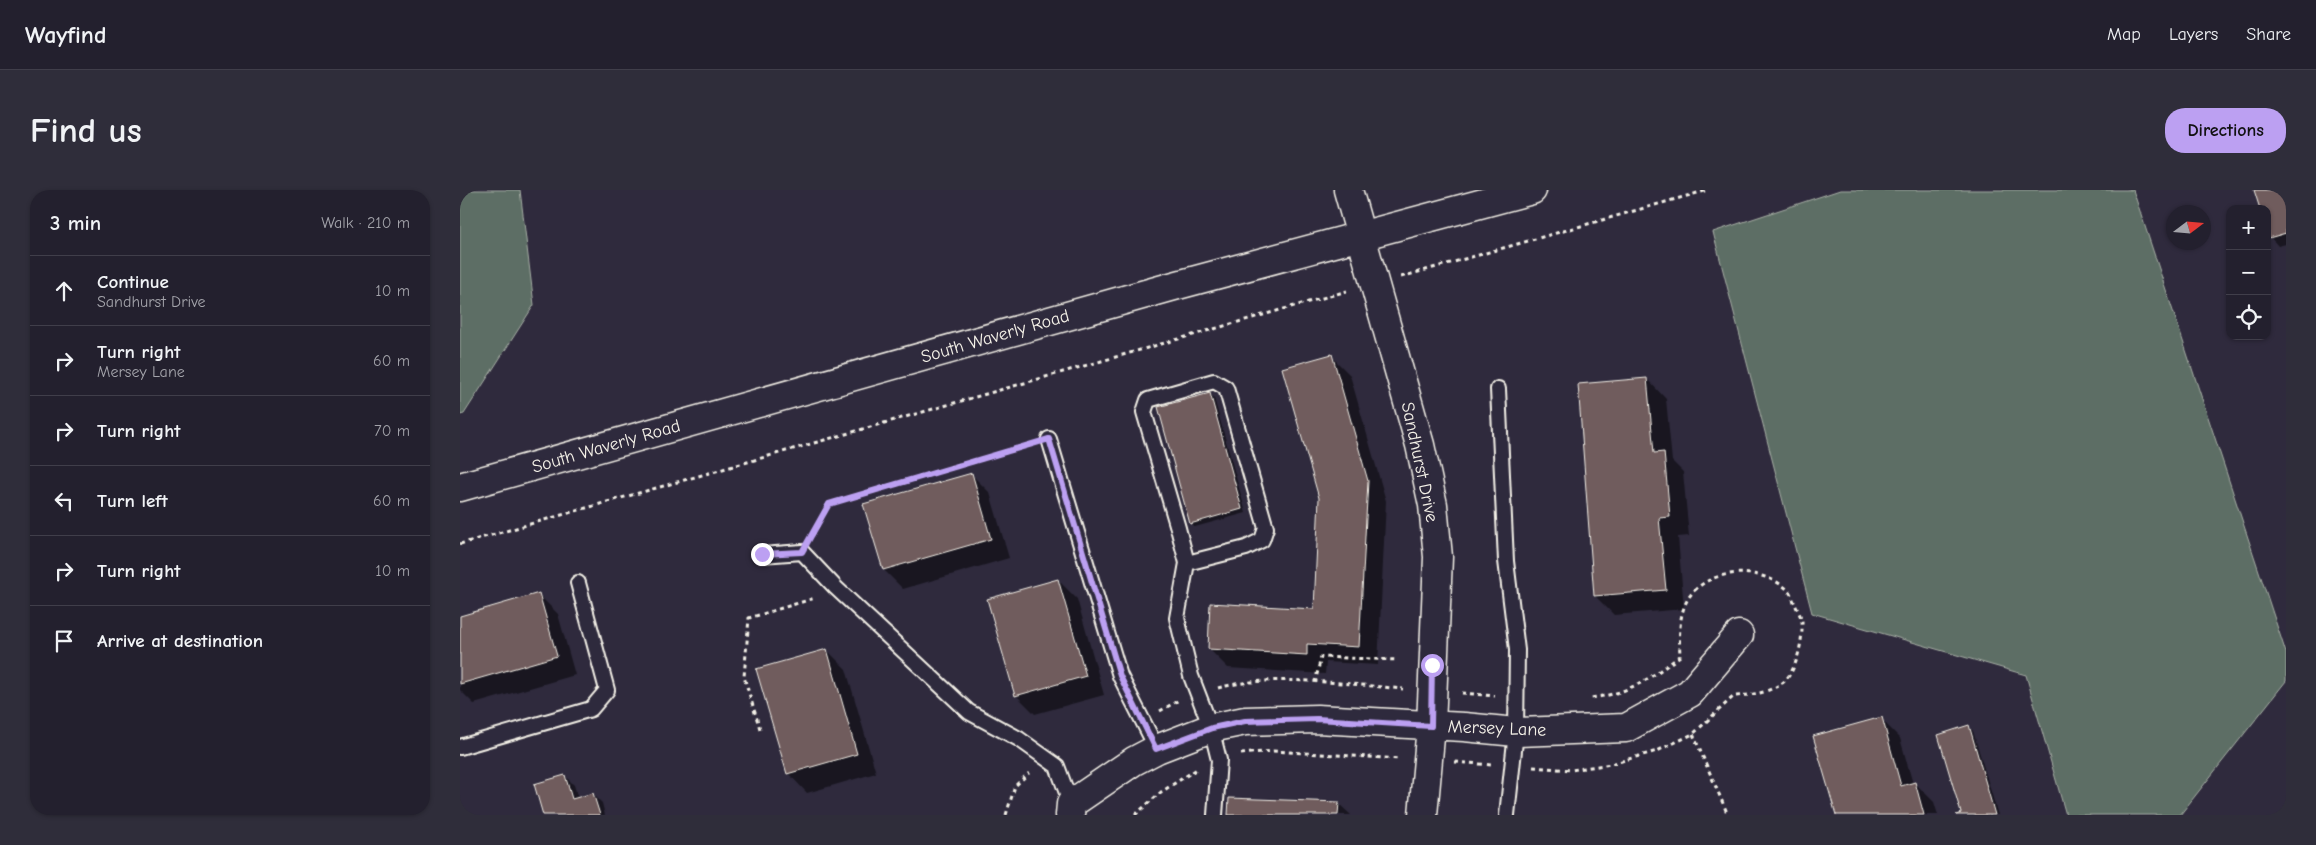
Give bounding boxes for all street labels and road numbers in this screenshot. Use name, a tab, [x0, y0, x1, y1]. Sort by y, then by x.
street label: South Waverly Road	[919, 305, 1072, 368]
street label: Sandhurst Drive	[1397, 400, 1442, 524]
street label: South Waverly Road	[530, 415, 683, 478]
street label: Mersey Lane	[1447, 716, 1547, 741]

